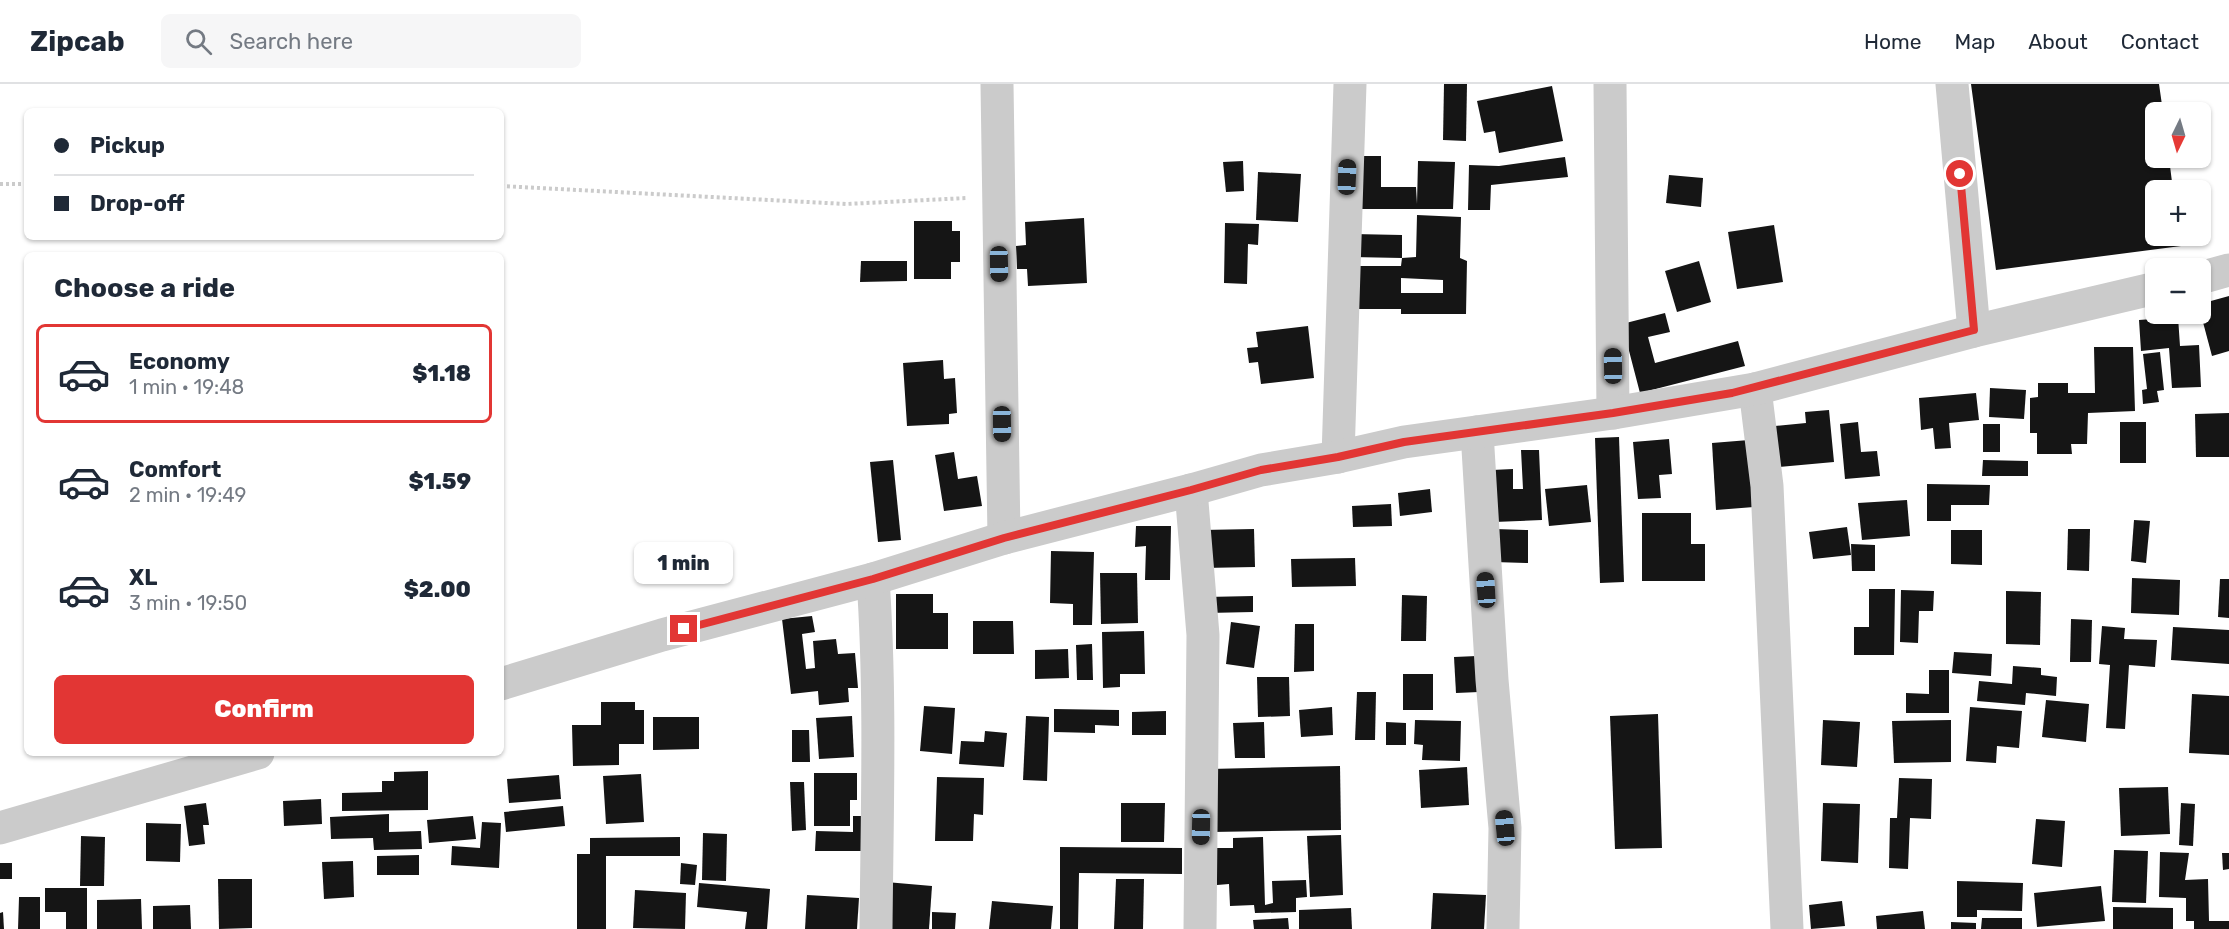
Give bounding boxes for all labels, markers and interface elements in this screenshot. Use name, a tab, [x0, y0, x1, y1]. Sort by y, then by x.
search box	[161, 14, 581, 68]
text: Zipcab	[30, 25, 125, 58]
icon: search	[182, 25, 215, 58]
text: Search here	[230, 28, 353, 55]
text: Home	[1864, 29, 1921, 54]
text: Map	[1954, 29, 1995, 54]
text: About	[2028, 29, 2088, 54]
text: Contact	[2121, 29, 2199, 54]
north arrow	[2145, 102, 2211, 168]
map controls	[2145, 102, 2211, 324]
text: Pickup	[90, 132, 165, 159]
car	[1337, 159, 1357, 195]
route start	[1946, 160, 1973, 187]
button: +	[2145, 180, 2211, 246]
text: Drop-off	[90, 190, 185, 217]
car	[990, 246, 1008, 282]
button: −	[2145, 258, 2211, 324]
text: Choose a ride	[54, 272, 235, 304]
icon: car	[57, 347, 111, 401]
text: Economy	[129, 348, 230, 375]
car	[1604, 348, 1622, 384]
text: $1.18	[412, 360, 471, 387]
text: 1 min · 19:48	[129, 375, 244, 399]
car	[993, 406, 1011, 442]
icon: car	[57, 455, 111, 509]
text: Comfort	[129, 456, 221, 483]
text: $1.59	[408, 468, 471, 495]
text: 2 min · 19:49	[129, 483, 246, 507]
callout: 1 min	[634, 542, 734, 584]
text: 1 min	[657, 551, 710, 575]
icon: car	[57, 563, 111, 617]
text: XL	[129, 564, 157, 591]
car	[1476, 571, 1496, 609]
text: $2.00	[404, 576, 471, 603]
text: 3 min · 19:50	[129, 591, 247, 615]
route end	[670, 615, 697, 642]
button: Confirm	[54, 675, 474, 744]
car	[1192, 809, 1210, 845]
car	[1494, 809, 1516, 847]

